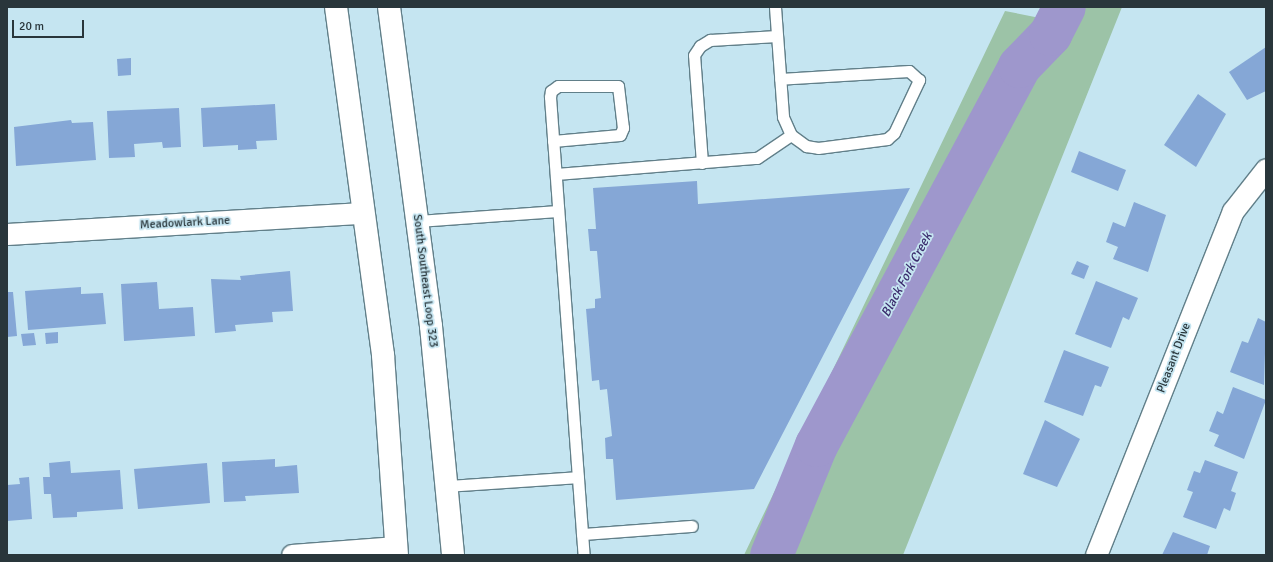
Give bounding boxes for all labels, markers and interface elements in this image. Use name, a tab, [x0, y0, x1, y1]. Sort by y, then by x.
scale bar	[14, 12, 86, 38]
text: 20 m	[19, 19, 44, 34]
street label: Meadowlark Lane	[140, 213, 230, 233]
street label: South Southeast Loop 323	[410, 214, 440, 348]
water label: Black Fork Creek	[878, 230, 936, 320]
street label: Pleasant Drive	[1154, 321, 1194, 395]

